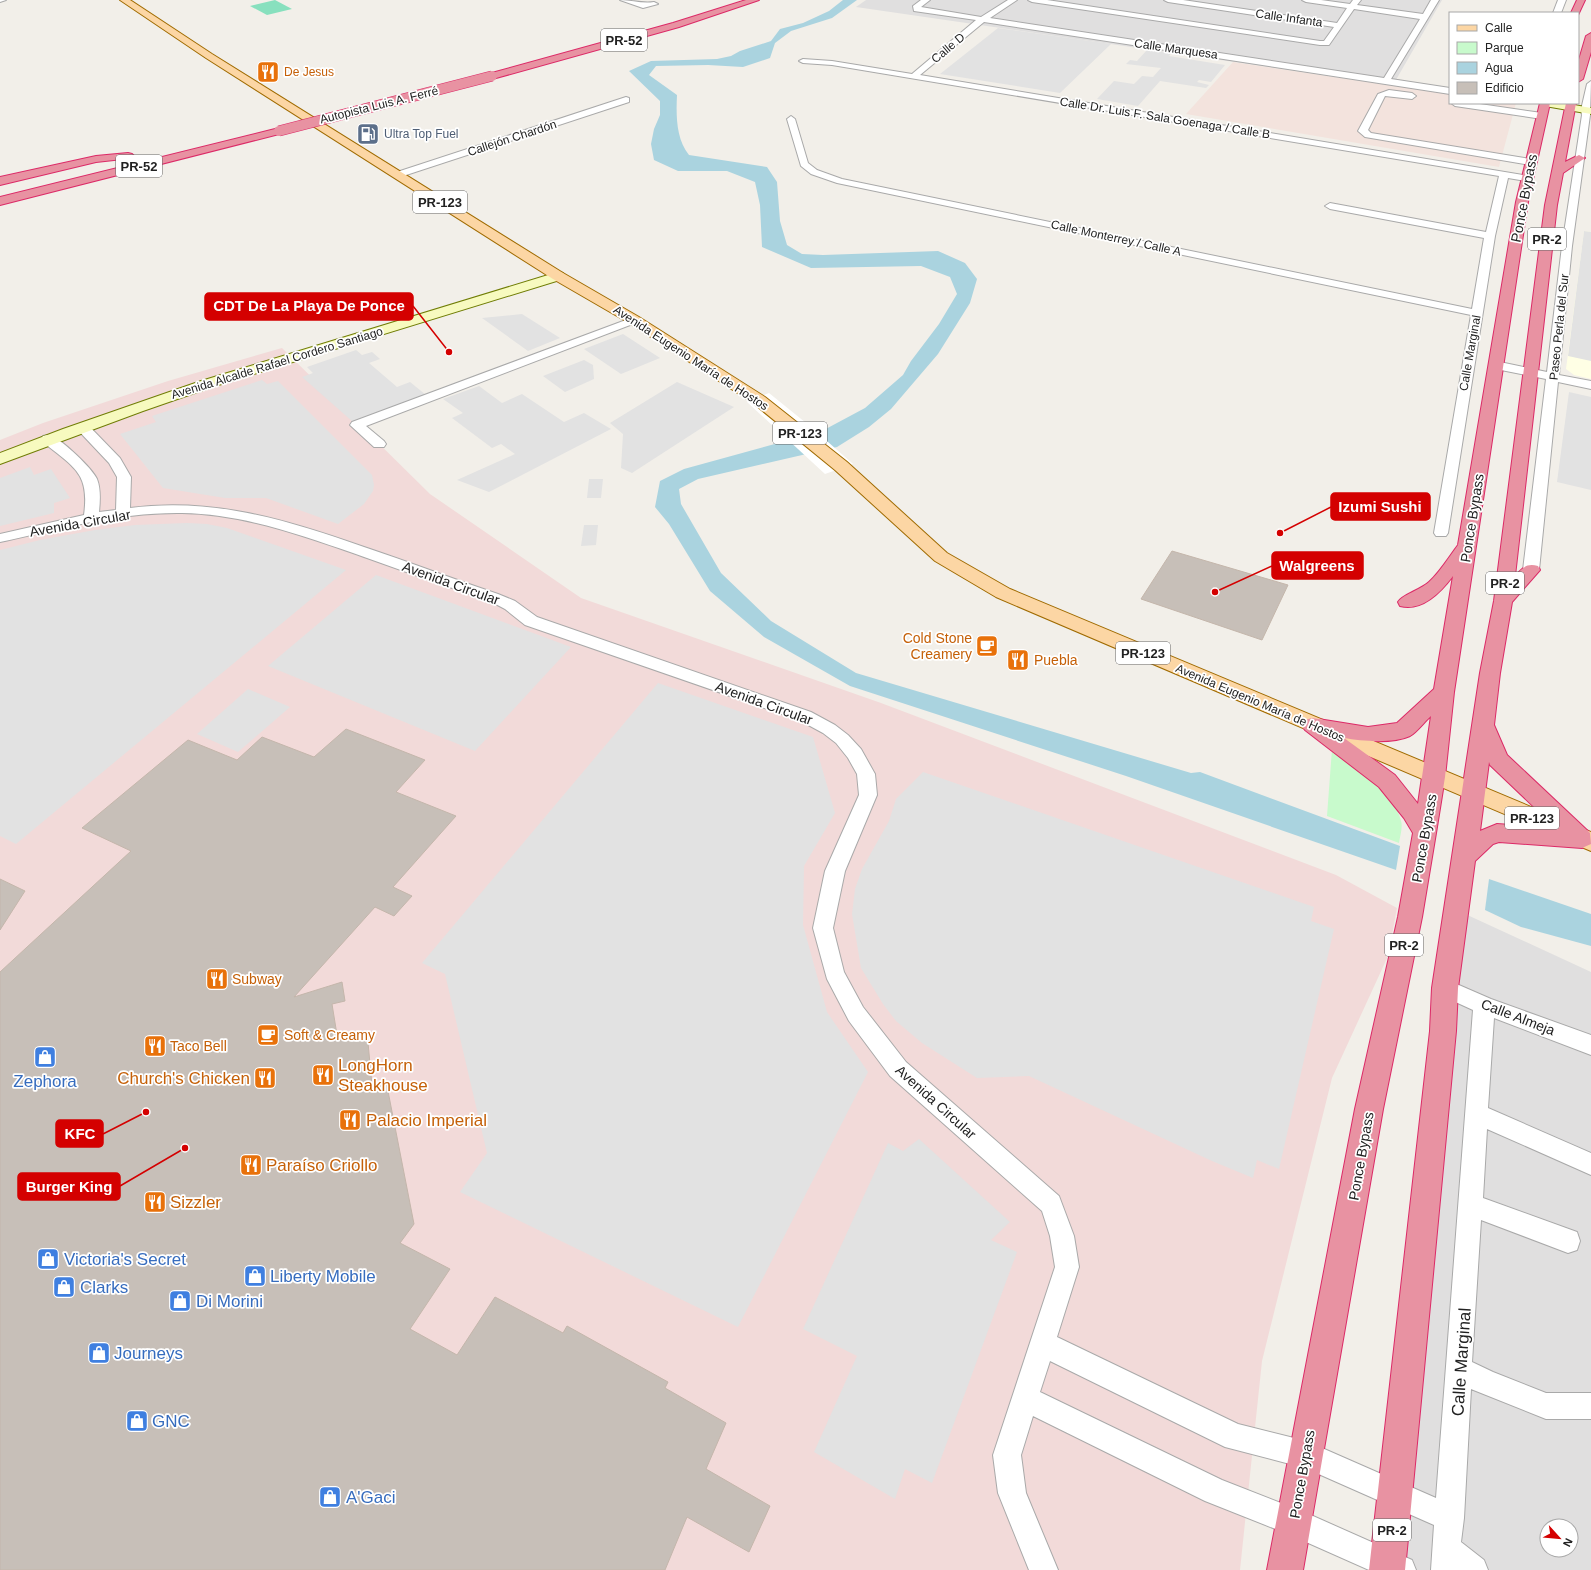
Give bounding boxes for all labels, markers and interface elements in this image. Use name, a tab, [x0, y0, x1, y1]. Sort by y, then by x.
street label: Calle Infanta	[1255, 6, 1324, 30]
legend	[1449, 12, 1579, 104]
text: Calle	[1485, 21, 1513, 35]
road number: PR-52	[601, 29, 647, 51]
street label: Calle D	[928, 30, 968, 66]
street label: Calle Marquesa	[1133, 36, 1219, 62]
text: Parque	[1485, 41, 1524, 55]
restaurant icon: De Jesus	[255, 59, 281, 85]
text: Agua	[1485, 61, 1513, 75]
place label: De Jesus	[284, 65, 334, 79]
text: Edificio	[1485, 81, 1524, 95]
street label: Autopista Luis A. Ferré	[318, 83, 440, 126]
street label: Calle Dr. Luis F. Sala Goenaga / Calle B	[1059, 94, 1271, 142]
street label: Callejón Chardón	[466, 117, 558, 159]
fuel station icon: Ultra Top Fuel	[355, 121, 381, 147]
place label: Ultra Top Fuel	[384, 127, 458, 141]
street label: Ponce Bypass	[1508, 153, 1540, 243]
road number: PR-52	[116, 155, 162, 177]
road number: PR-123	[413, 191, 467, 213]
street label: Calle Monterrey / Calle A	[1050, 217, 1182, 259]
road number: PR-2	[1528, 228, 1566, 250]
street label: Paseo Perla del Sur	[1546, 273, 1572, 381]
callout: CDT De La Playa De Ponce	[205, 293, 413, 320]
text: CDT De La Playa De Ponce	[213, 297, 405, 314]
street label: Avenida Eugenio María de Hostos	[611, 303, 771, 413]
street label: Calle Marginal	[1456, 314, 1484, 392]
street label: Avenida Alcalde Rafael Cordero Santiago	[169, 324, 385, 402]
road number: PR-123	[773, 422, 827, 444]
street label: Ponce Bypass	[1457, 473, 1487, 563]
callout: Izumi Sushi	[1331, 493, 1430, 520]
text: Izumi Sushi	[1338, 498, 1422, 515]
street label: Avenida Circular	[28, 506, 132, 540]
callout: Walgreens	[1272, 552, 1363, 579]
text: Walgreens	[1279, 557, 1355, 574]
street label: Avenida Circular	[400, 558, 502, 608]
road number: PR-2	[1486, 572, 1524, 594]
place label: Cold Stone Creamery	[903, 630, 972, 662]
cafe icon: Cold Stone Creamery	[974, 633, 1000, 659]
road number: PR-123	[1116, 642, 1170, 664]
restaurant icon: Puebla	[1005, 647, 1031, 673]
place label: Puebla	[1034, 652, 1078, 668]
street label: Avenida Eugenio María de Hostos	[1174, 661, 1346, 745]
street label: Avenida Circular	[713, 678, 815, 728]
street label: Ponce Bypass	[1408, 793, 1440, 883]
road number: PR-123	[1505, 807, 1559, 829]
road number: PR-2	[1385, 934, 1423, 956]
restaurant icon: Subway	[204, 966, 230, 992]
place label: Subway	[232, 971, 282, 987]
street label: Calle Almeja	[1479, 996, 1557, 1038]
cafe icon: Soft & Creamy	[255, 1022, 281, 1048]
place label: Soft & Creamy	[284, 1027, 375, 1043]
restaurant icon: Taco Bell	[142, 1033, 168, 1059]
place label: Taco Bell	[170, 1038, 227, 1054]
shop icon: Zephora	[32, 1044, 58, 1070]
place label: LongHorn Steakhouse	[338, 1056, 428, 1095]
restaurant icon: LongHorn Steakhouse	[310, 1062, 336, 1088]
street label: Avenida Circular	[893, 1062, 980, 1142]
restaurant icon: Church's Chicken	[252, 1065, 278, 1091]
place label: Church's Chicken	[117, 1069, 250, 1088]
place label: Zephora	[13, 1072, 77, 1091]
restaurant icon: Palacio Imperial	[337, 1107, 363, 1133]
place label: Palacio Imperial	[366, 1111, 487, 1130]
street label: Ponce Bypass	[1345, 1111, 1377, 1201]
callout: KFC	[56, 1120, 103, 1147]
text: KFC	[65, 1125, 96, 1142]
restaurant icon: Paraíso Criollo	[238, 1152, 264, 1178]
place label: Paraíso Criollo	[266, 1156, 378, 1175]
callout: Burger King	[18, 1173, 120, 1200]
text: Burger King	[26, 1178, 112, 1195]
restaurant icon: Sizzler	[142, 1189, 168, 1215]
place label: Sizzler	[170, 1193, 221, 1212]
shop icon: Victoria's Secret	[35, 1246, 61, 1272]
place label: Victoria's Secret	[64, 1250, 186, 1269]
shop icon: Liberty Mobile	[242, 1263, 268, 1289]
place label: Liberty Mobile	[270, 1267, 376, 1286]
shop icon: Clarks	[51, 1274, 77, 1300]
place label: Clarks	[80, 1278, 128, 1297]
shop icon: Di Morini	[167, 1288, 193, 1314]
place label: Di Morini	[196, 1292, 263, 1311]
street label: Calle Marginal	[1448, 1307, 1475, 1417]
shop icon: Journeys	[86, 1340, 112, 1366]
place label: Journeys	[114, 1344, 183, 1363]
shop icon: GNC	[124, 1408, 150, 1434]
place label: GNC	[152, 1412, 190, 1431]
street label: Ponce Bypass	[1286, 1429, 1318, 1519]
shop icon: A'Gaci	[317, 1484, 343, 1510]
place label: A'Gaci	[346, 1488, 396, 1507]
north arrow	[1539, 1518, 1579, 1558]
road number: PR-2	[1373, 1519, 1411, 1541]
text: N	[1561, 1536, 1575, 1549]

